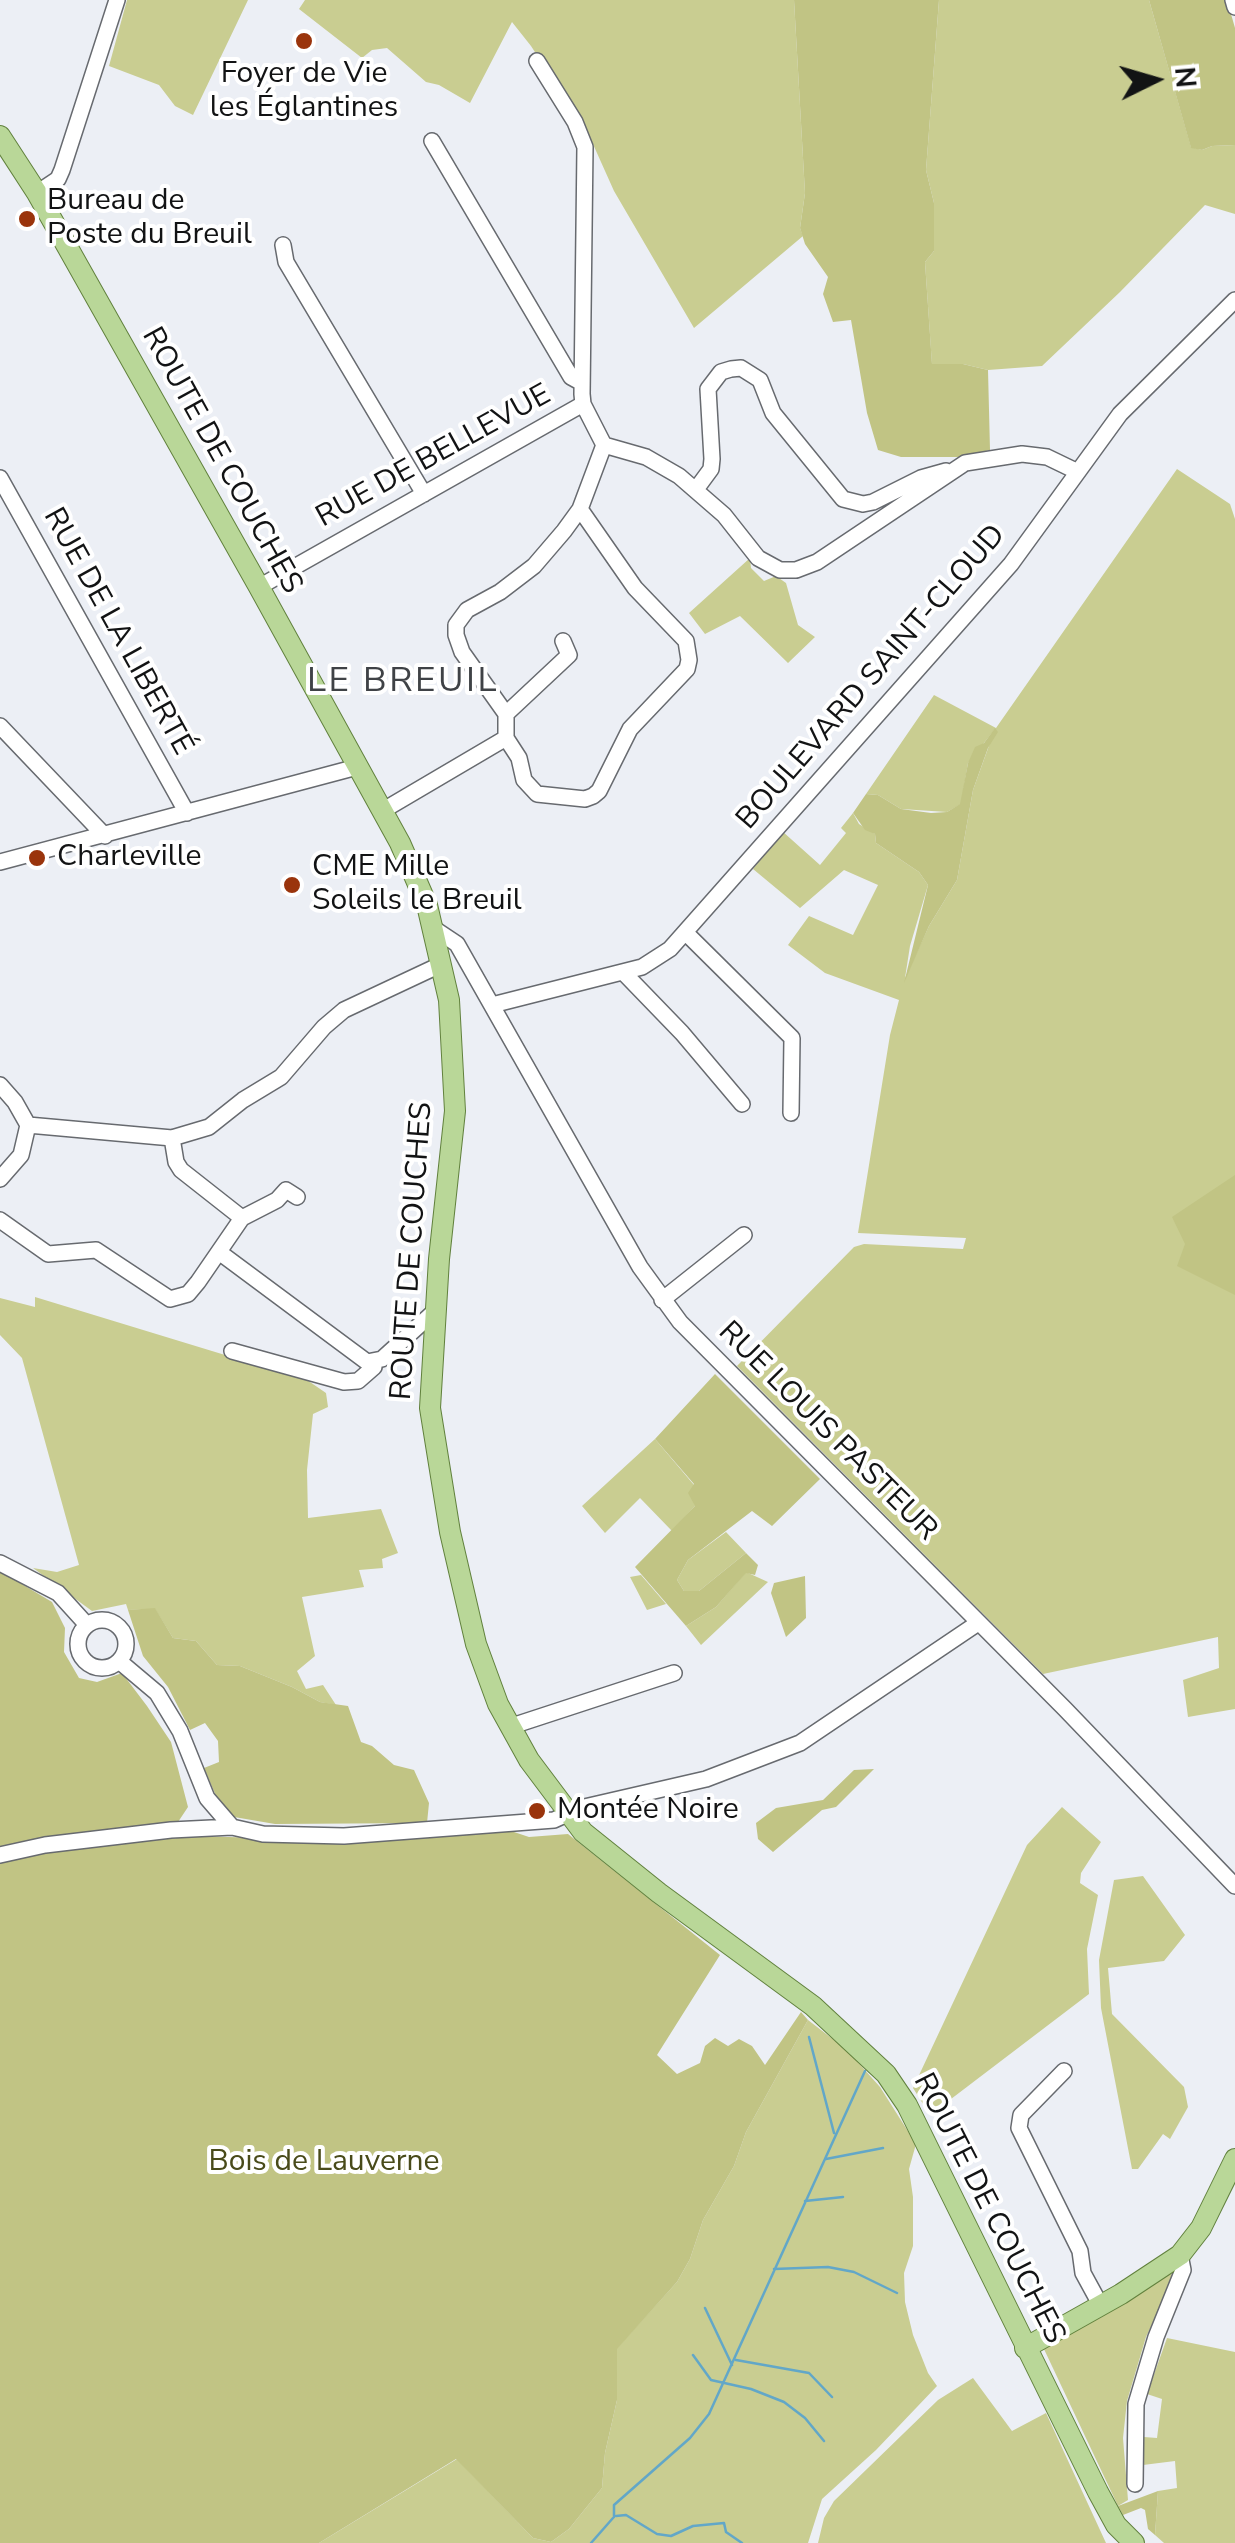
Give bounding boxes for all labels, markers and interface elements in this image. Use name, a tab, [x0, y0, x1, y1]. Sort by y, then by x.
marker: Foyer de Vie les Églantines	[293, 30, 315, 52]
north arrow	[1105, 30, 1205, 130]
place label: Foyer de Vie les Églantines	[210, 57, 398, 128]
text: N	[1165, 65, 1205, 89]
place label: Bureau de Poste du Breuil	[47, 184, 252, 254]
marker: Bureau de Poste du Breuil	[16, 208, 38, 230]
street label: ROUTE DE COUCHES	[133, 322, 309, 600]
street label: RUE DE BELLEVUE	[311, 378, 557, 536]
street label: RUE DE LA LIBERTÉ	[34, 502, 200, 762]
street label: BOULEVARD SAINT-CLOUD	[730, 518, 1014, 838]
district label: LE BREUIL	[307, 662, 499, 704]
place label: Charleville	[57, 840, 201, 876]
marker: Charleville	[26, 847, 48, 869]
place label: CME Mille Soleils le Breuil	[312, 850, 522, 920]
marker: CME Mille Soleils le Breuil	[281, 874, 303, 896]
street label: ROUTE DE COUCHES	[385, 1101, 441, 1401]
street label: RUE LOUIS PASTEUR	[710, 1315, 944, 1549]
place label: Montée Noire	[557, 1793, 739, 1829]
marker: Montée Noire	[526, 1800, 548, 1822]
street label: ROUTE DE COUCHES	[904, 2068, 1072, 2350]
park label: Bois de Lauverne	[208, 2145, 440, 2181]

